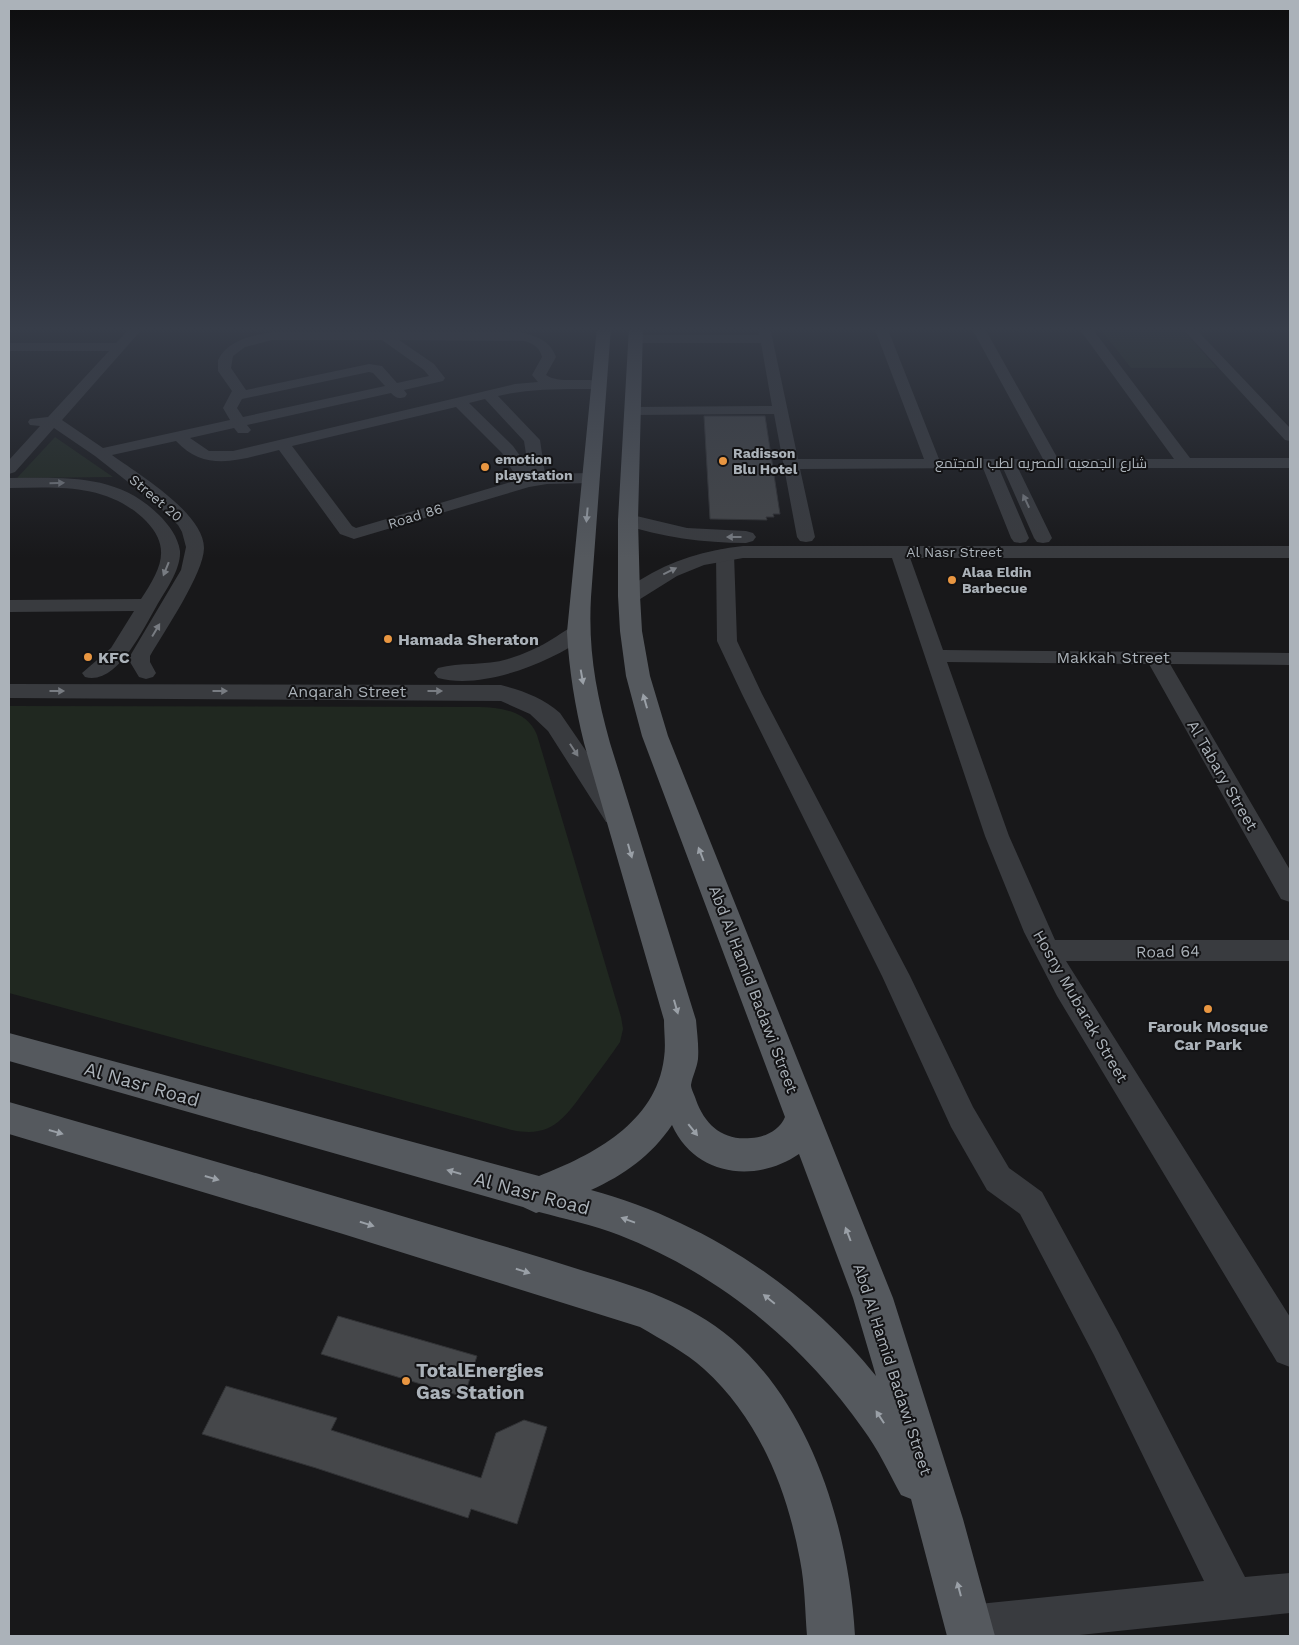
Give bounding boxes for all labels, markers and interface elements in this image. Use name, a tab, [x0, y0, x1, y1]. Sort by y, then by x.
place label: Radisson Blu Hotel	[733, 445, 798, 477]
place label: emotion playstation	[495, 451, 573, 483]
marker: Radisson Blu Hotel	[717, 455, 729, 467]
street label: شارع الجمعيه المصريه لطب المجتمع	[935, 455, 1147, 472]
marker: emotion playstation	[479, 461, 491, 473]
street label: Street 20	[126, 471, 186, 525]
one-way arrow	[50, 479, 66, 487]
one-way arrow	[1021, 494, 1029, 508]
street label: Road 86	[386, 500, 444, 532]
one-way arrow	[583, 508, 591, 524]
one-way arrow	[726, 533, 742, 541]
street label: Al Nasr Street	[906, 544, 1002, 560]
one-way arrow	[162, 562, 170, 577]
place label: Alaa Eldin Barbecue	[962, 564, 1031, 596]
one-way arrow	[663, 566, 677, 574]
marker: Alaa Eldin Barbecue	[946, 574, 958, 586]
one-way arrow	[151, 624, 160, 637]
place label: Hamada Sheraton	[398, 630, 539, 649]
marker: Hamada Sheraton	[382, 633, 394, 645]
place label: KFC	[98, 648, 130, 667]
street label: Makkah Street	[1056, 648, 1170, 667]
marker: KFC	[82, 651, 94, 663]
one-way arrow	[579, 670, 587, 686]
street label: Anqarah Street	[288, 682, 407, 701]
one-way arrow	[50, 687, 66, 695]
one-way arrow	[212, 687, 228, 695]
one-way arrow	[427, 687, 443, 695]
one-way arrow	[641, 694, 649, 709]
street label: Al Tabary Street	[1183, 717, 1262, 834]
one-way arrow	[569, 743, 578, 757]
one-way arrow	[626, 843, 634, 858]
one-way arrow	[697, 846, 705, 861]
street label: Abd Al Hamid Badawi Street	[705, 883, 802, 1096]
street label: Hosny Mubarak Street	[1029, 927, 1132, 1086]
street label: Road 64	[1136, 941, 1200, 962]
one-way arrow	[672, 999, 680, 1014]
marker: Farouk Mosque Car Park	[1202, 1003, 1214, 1015]
place label: Farouk Mosque Car Park	[1148, 1017, 1268, 1054]
street label: Al Nasr Road	[82, 1057, 202, 1112]
one-way arrow	[688, 1123, 699, 1136]
one-way arrow	[48, 1129, 63, 1137]
one-way arrow	[447, 1167, 462, 1175]
street label: Al Nasr Road	[471, 1167, 592, 1220]
one-way arrow	[204, 1174, 219, 1182]
one-way arrow	[620, 1216, 635, 1224]
one-way arrow	[360, 1220, 375, 1228]
one-way arrow	[844, 1226, 852, 1241]
street label: Abd Al Hamid Badawi Street	[849, 1261, 936, 1478]
one-way arrow	[515, 1268, 530, 1276]
one-way arrow	[763, 1293, 776, 1304]
place label: TotalEnergies Gas Station	[416, 1359, 544, 1404]
marker: TotalEnergies Gas Station	[400, 1375, 412, 1387]
one-way arrow	[875, 1410, 884, 1424]
one-way arrow	[955, 1581, 963, 1596]

